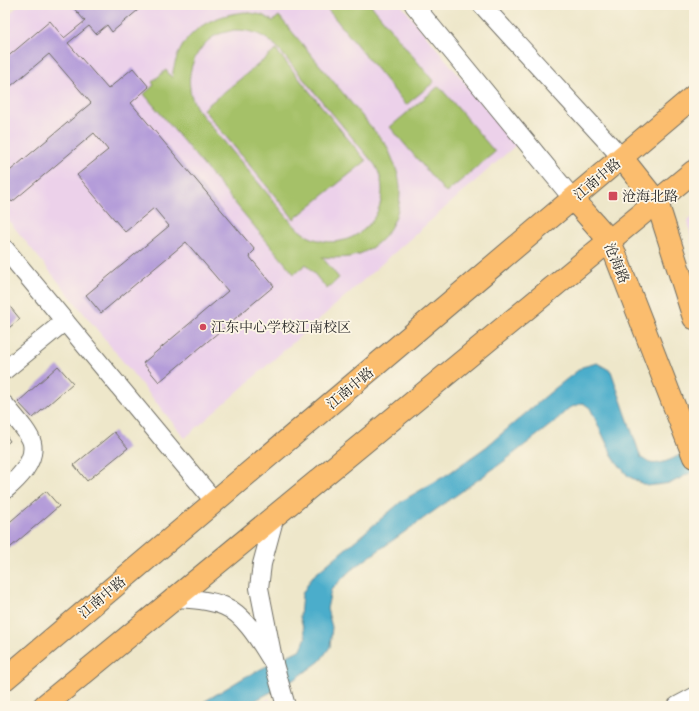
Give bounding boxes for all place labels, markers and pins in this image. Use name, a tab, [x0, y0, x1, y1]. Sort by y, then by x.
place label: 沧海北路	[622, 188, 678, 207]
marker: 沧海北路	[607, 190, 619, 202]
place label: 江东中心学校江南校区	[211, 319, 351, 338]
marker: 江东中心学校江南校区	[198, 322, 208, 332]

